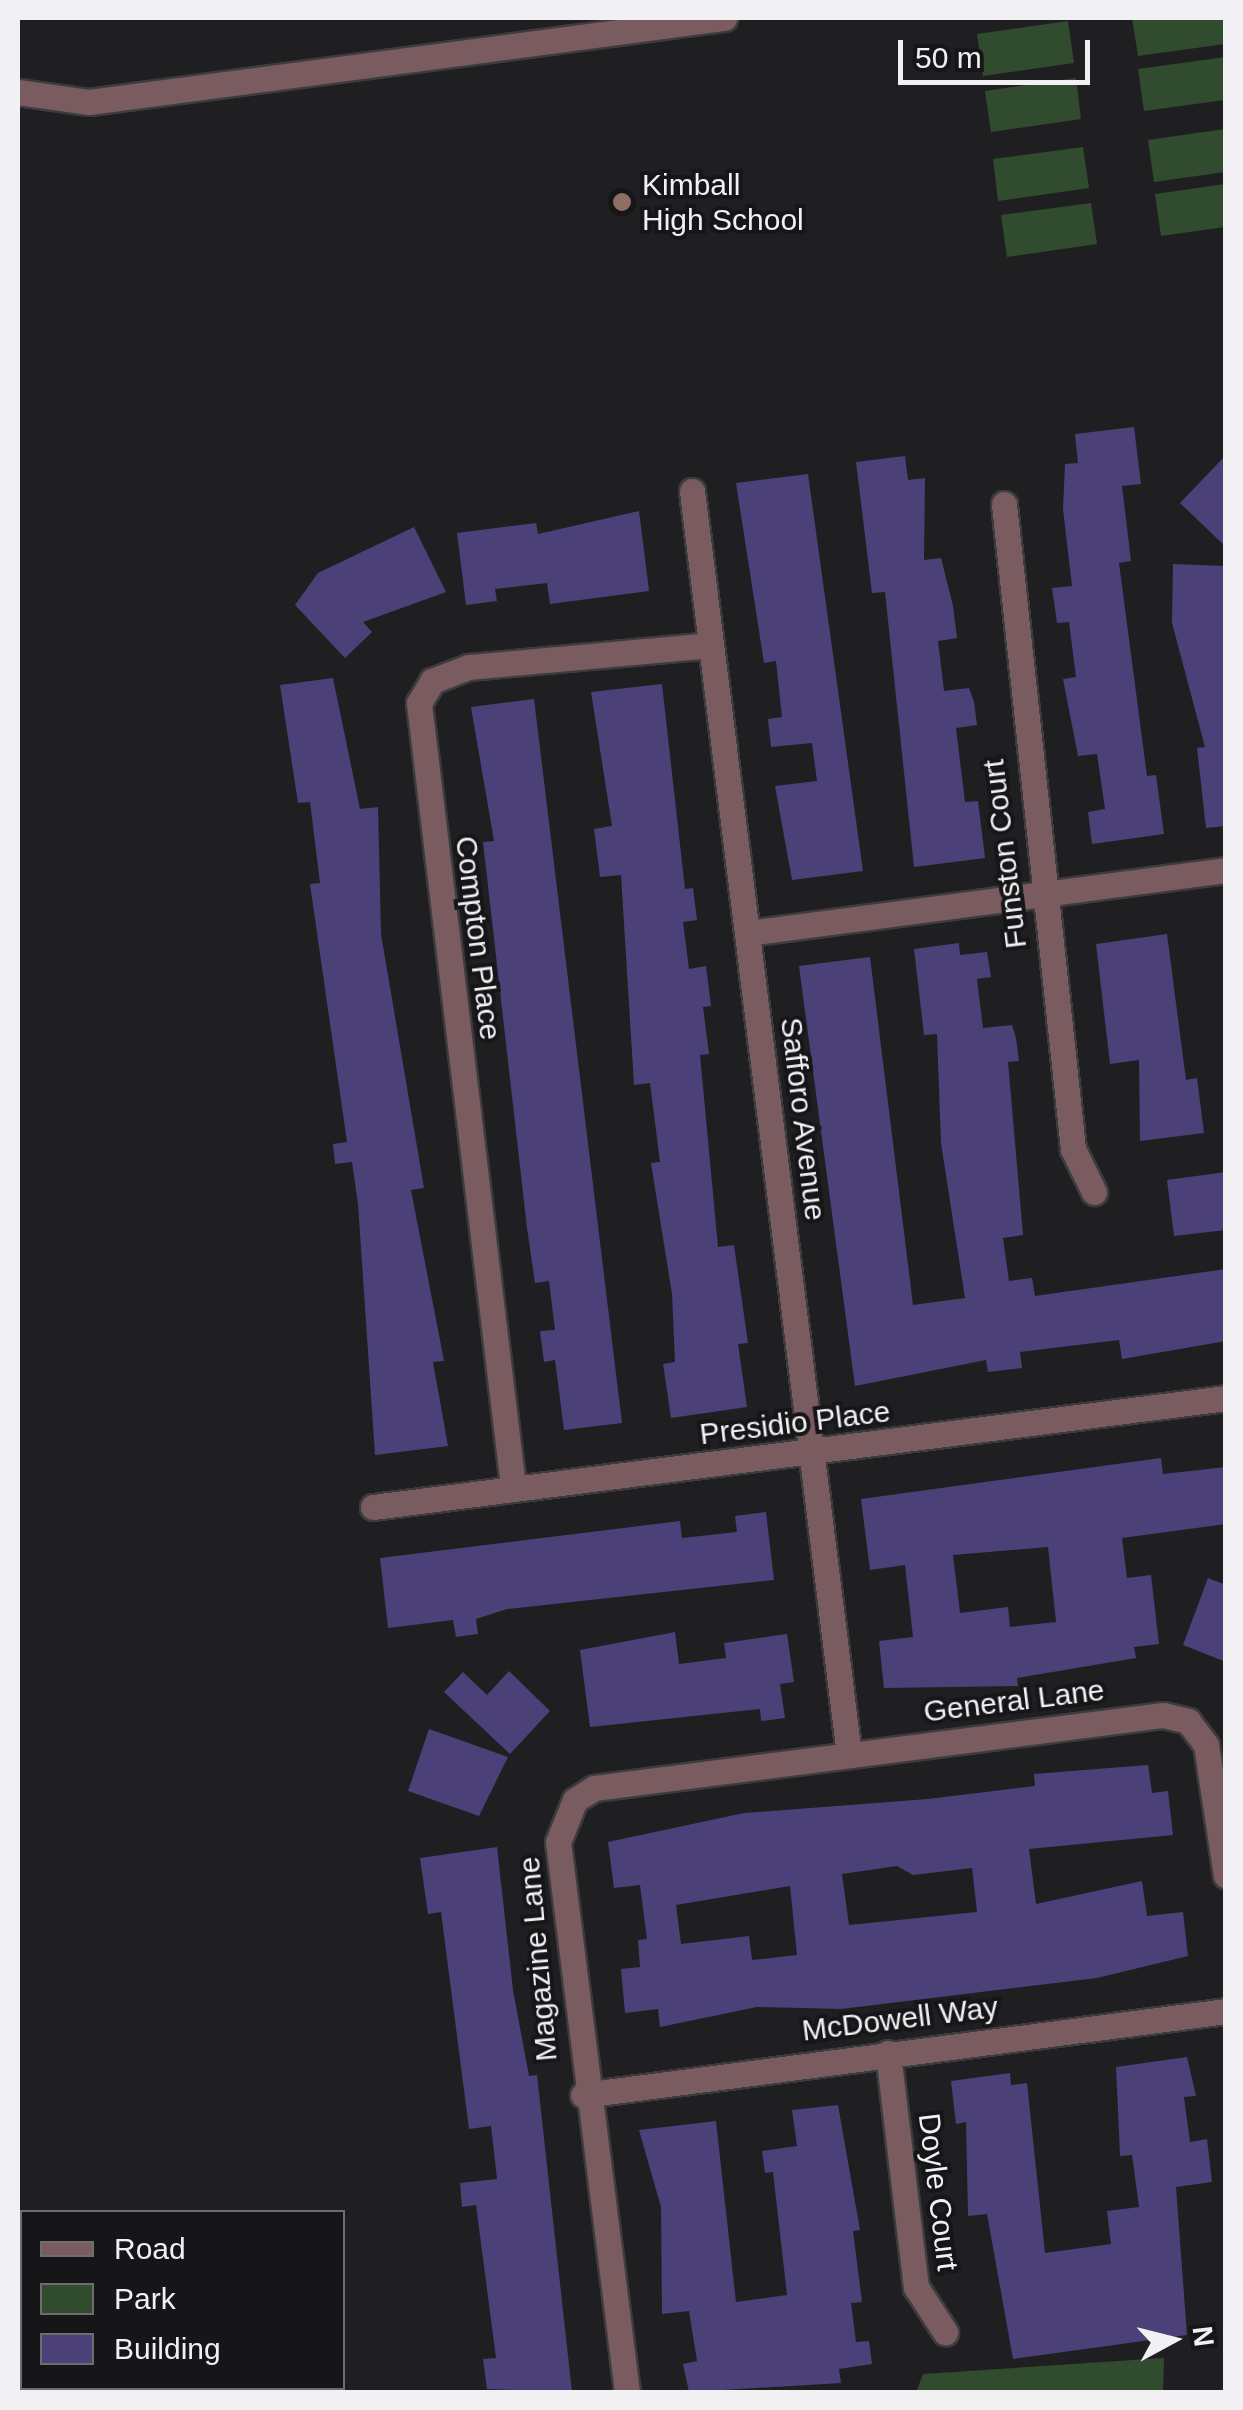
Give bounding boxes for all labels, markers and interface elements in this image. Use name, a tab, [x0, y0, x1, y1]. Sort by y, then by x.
scale bar	[903, 20, 1096, 82]
text: 50 m	[915, 41, 982, 74]
place label: Kimball High School	[642, 167, 804, 238]
marker: Kimball High School	[611, 191, 633, 213]
street label: Funston Court	[976, 757, 1034, 951]
street label: Compton Place	[448, 834, 508, 1042]
street label: Safforo Avenue	[773, 1015, 833, 1223]
street label: Presidio Place	[698, 1393, 892, 1453]
street label: General Lane	[922, 1672, 1106, 1730]
street label: Magazine Lane	[511, 1855, 565, 2063]
street label: McDowell Way	[800, 1989, 1000, 2049]
street label: Doyle Court	[910, 2111, 966, 2273]
legend	[20, 2210, 345, 2390]
text: Road	[114, 2232, 186, 2265]
text: Park	[114, 2282, 176, 2315]
north arrow	[1123, 2290, 1223, 2390]
text: N	[1187, 2324, 1220, 2348]
text: Building	[114, 2332, 221, 2365]

